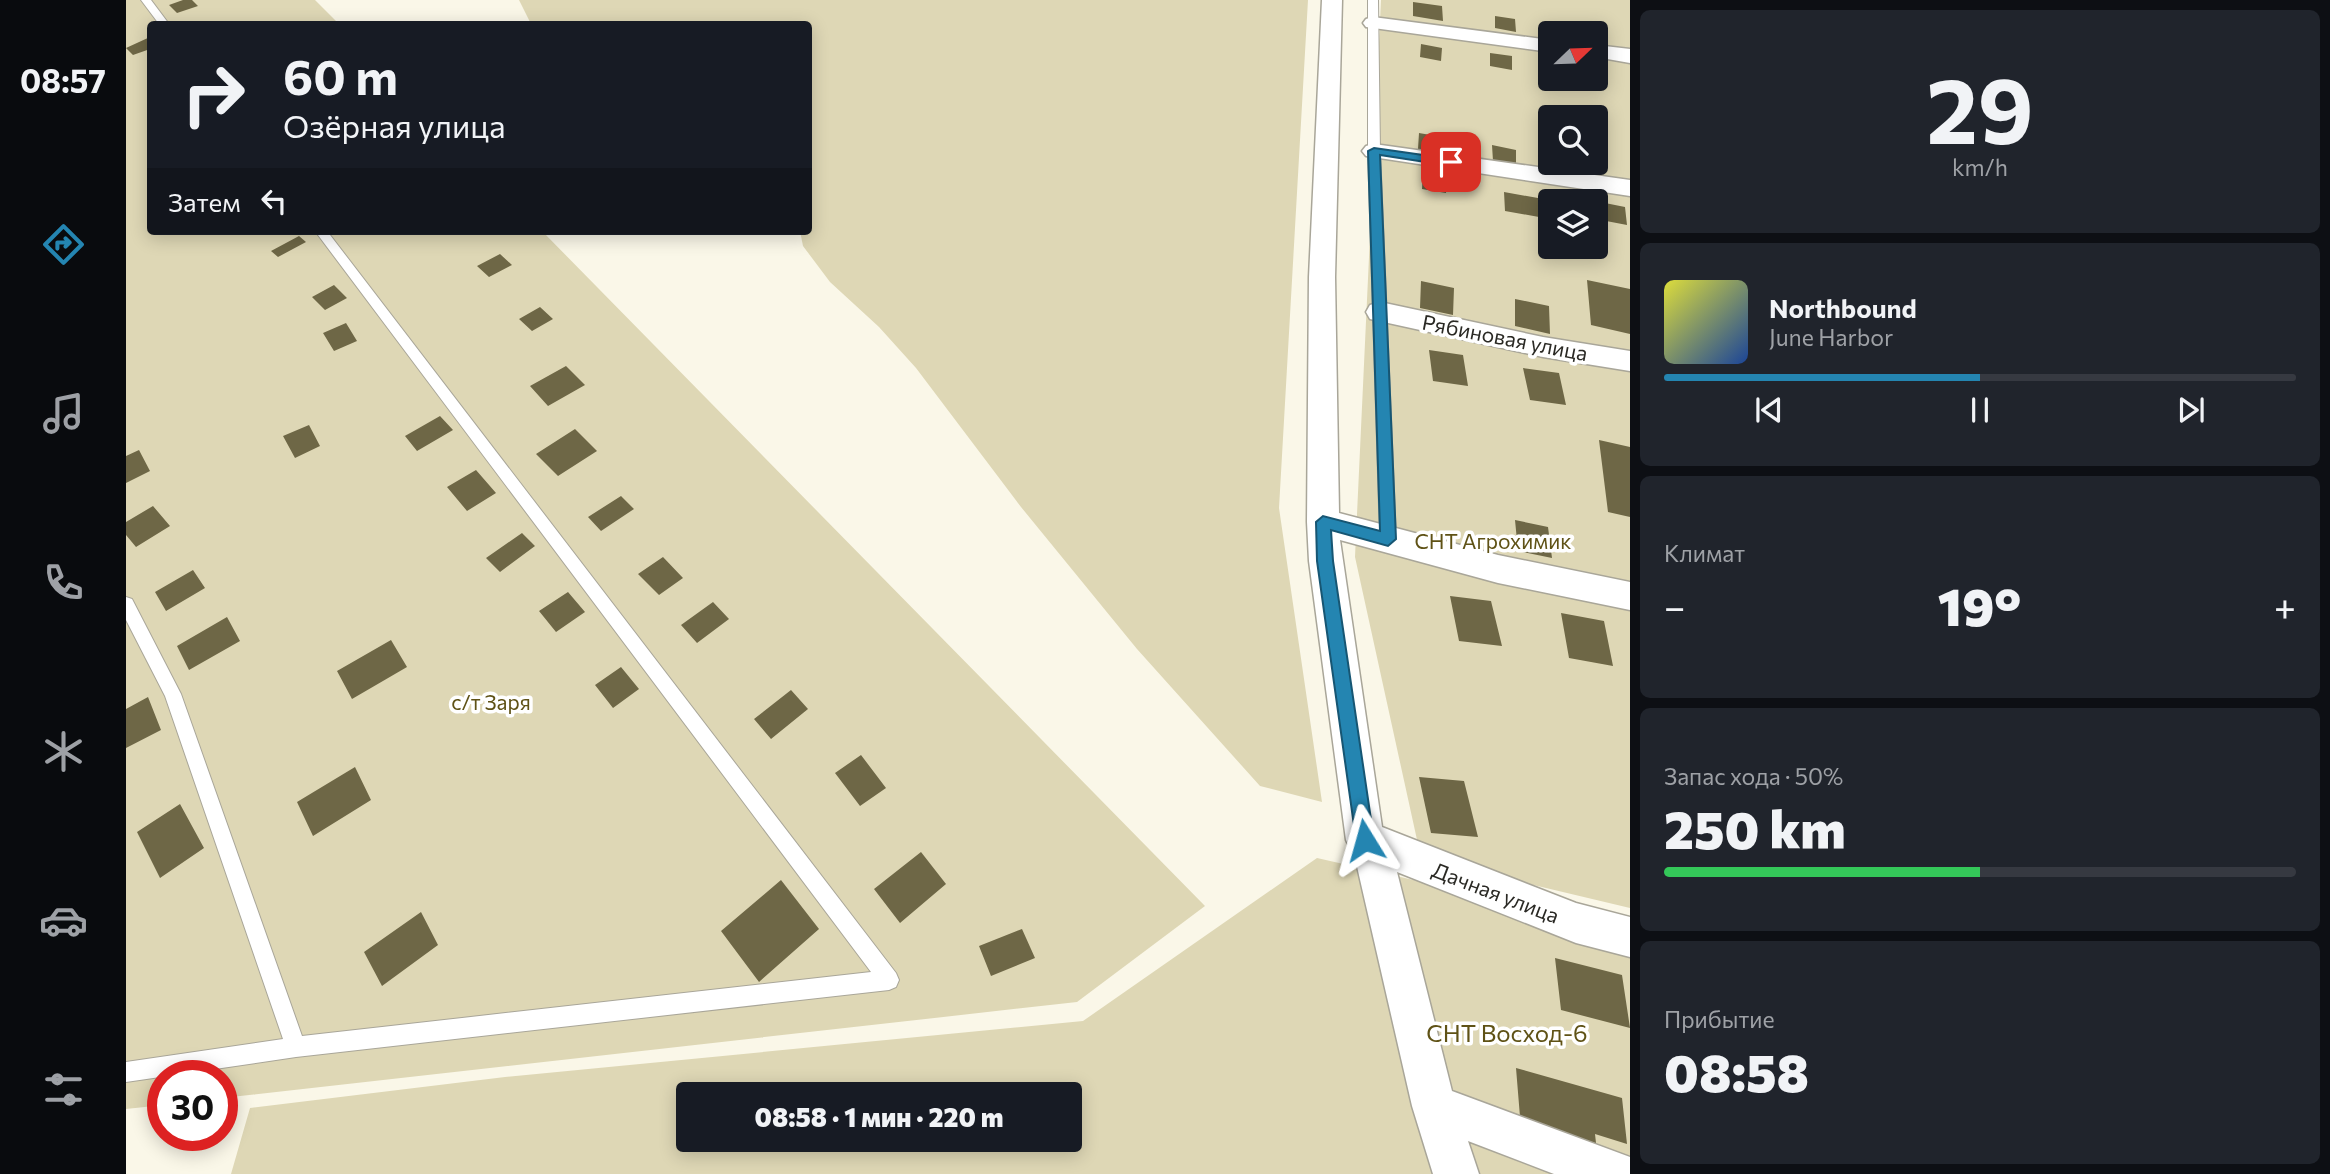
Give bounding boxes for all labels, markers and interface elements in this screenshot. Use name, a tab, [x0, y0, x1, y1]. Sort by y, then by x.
north arrow	[1538, 21, 1608, 91]
map controls	[1538, 21, 1608, 259]
text: 60 m	[283, 45, 398, 105]
icon: right	[168, 49, 259, 140]
text: 29	[1926, 51, 2034, 163]
text: 08:57	[20, 60, 106, 100]
text: Озёрная улица	[283, 105, 506, 145]
button: search	[1538, 105, 1608, 175]
pin	[1421, 132, 1481, 192]
icon: arrive	[1432, 143, 1470, 181]
text: km/h	[1952, 153, 2008, 181]
icon: left	[255, 182, 293, 220]
text: Затем	[168, 186, 241, 217]
button: layers	[1538, 189, 1608, 259]
icon: directions	[39, 220, 88, 269]
text: Northbound	[1769, 292, 1917, 323]
street label: Рябиновая улица	[1420, 309, 1590, 365]
text: June Harbor	[1769, 323, 1893, 351]
icon: music	[39, 389, 88, 438]
icon: previous	[1750, 391, 1788, 429]
icon: pause	[1961, 391, 1999, 429]
icon: next	[2172, 391, 2210, 429]
park label: СНТ Агрохимик	[1414, 528, 1572, 553]
text: Климат	[1664, 539, 1745, 567]
icon: phone	[39, 558, 88, 607]
text: 19°	[1938, 573, 2021, 637]
text: −	[1664, 582, 1686, 629]
text: +	[2274, 582, 2296, 629]
park label: с/т Заря	[451, 689, 531, 714]
icon: climate	[39, 727, 88, 776]
text: Запас хода · 50%	[1664, 762, 1843, 790]
text: 250 km	[1664, 796, 1846, 860]
position arrow	[1328, 803, 1402, 877]
street label: Дачная улица	[1429, 856, 1563, 928]
icon: car	[39, 896, 88, 945]
text: Прибытие	[1664, 1005, 1775, 1033]
park label: СНТ Восход-6	[1426, 1018, 1588, 1047]
text: 08:58	[1664, 1039, 1809, 1103]
speed limit sign: 30	[147, 1060, 238, 1151]
icon: filters	[39, 1065, 88, 1114]
text: 08:58 · 1 мин · 220 m	[754, 1101, 1004, 1132]

